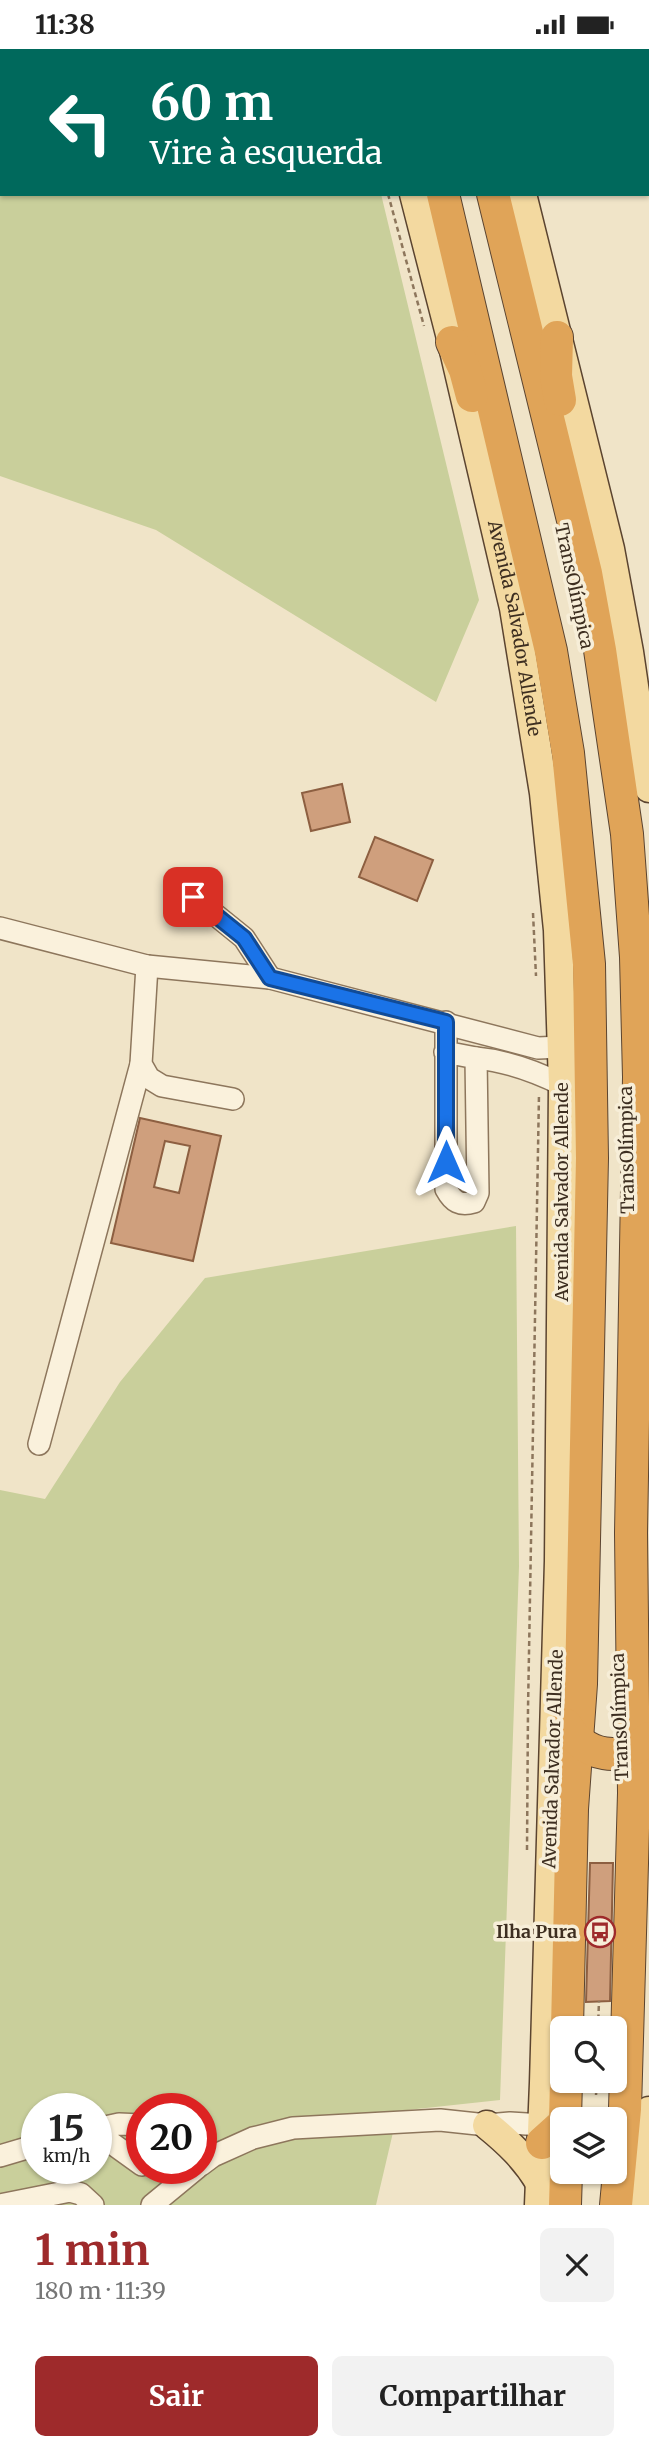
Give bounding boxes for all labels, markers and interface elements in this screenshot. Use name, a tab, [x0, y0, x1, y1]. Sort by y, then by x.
text: 11:38	[35, 8, 95, 41]
text: 60 m	[150, 72, 273, 133]
icon: left	[35, 77, 126, 168]
text: Vire à esquerda	[150, 133, 382, 173]
street label: Avenida Salvador Allende	[483, 517, 547, 738]
street label: TransOlímpica	[550, 521, 599, 651]
pin	[163, 867, 223, 927]
icon: arrive	[174, 878, 212, 916]
street label: Avenida Salvador Allende	[550, 1082, 573, 1303]
street label: TransOlímpica	[614, 1085, 639, 1214]
position arrow	[409, 1125, 483, 1199]
street label: Avenida Salvador Allende	[537, 1649, 568, 1870]
street label: TransOlímpica	[606, 1652, 633, 1781]
bus stop icon: Ilha Pura	[583, 1915, 617, 1949]
place label: Ilha Pura	[496, 1920, 577, 1943]
map controls	[550, 2016, 627, 2184]
button: search	[550, 2016, 627, 2093]
speed limit sign: 20	[126, 2093, 217, 2184]
text: 15	[49, 2107, 84, 2151]
button: layers	[550, 2107, 627, 2184]
text: km/h	[43, 2144, 90, 2167]
text: 1 min	[35, 2224, 149, 2276]
button: close	[540, 2228, 614, 2302]
text: 180 m · 11:39	[35, 2276, 166, 2305]
button: Sair	[35, 2356, 318, 2436]
button: Compartilhar	[332, 2356, 614, 2436]

